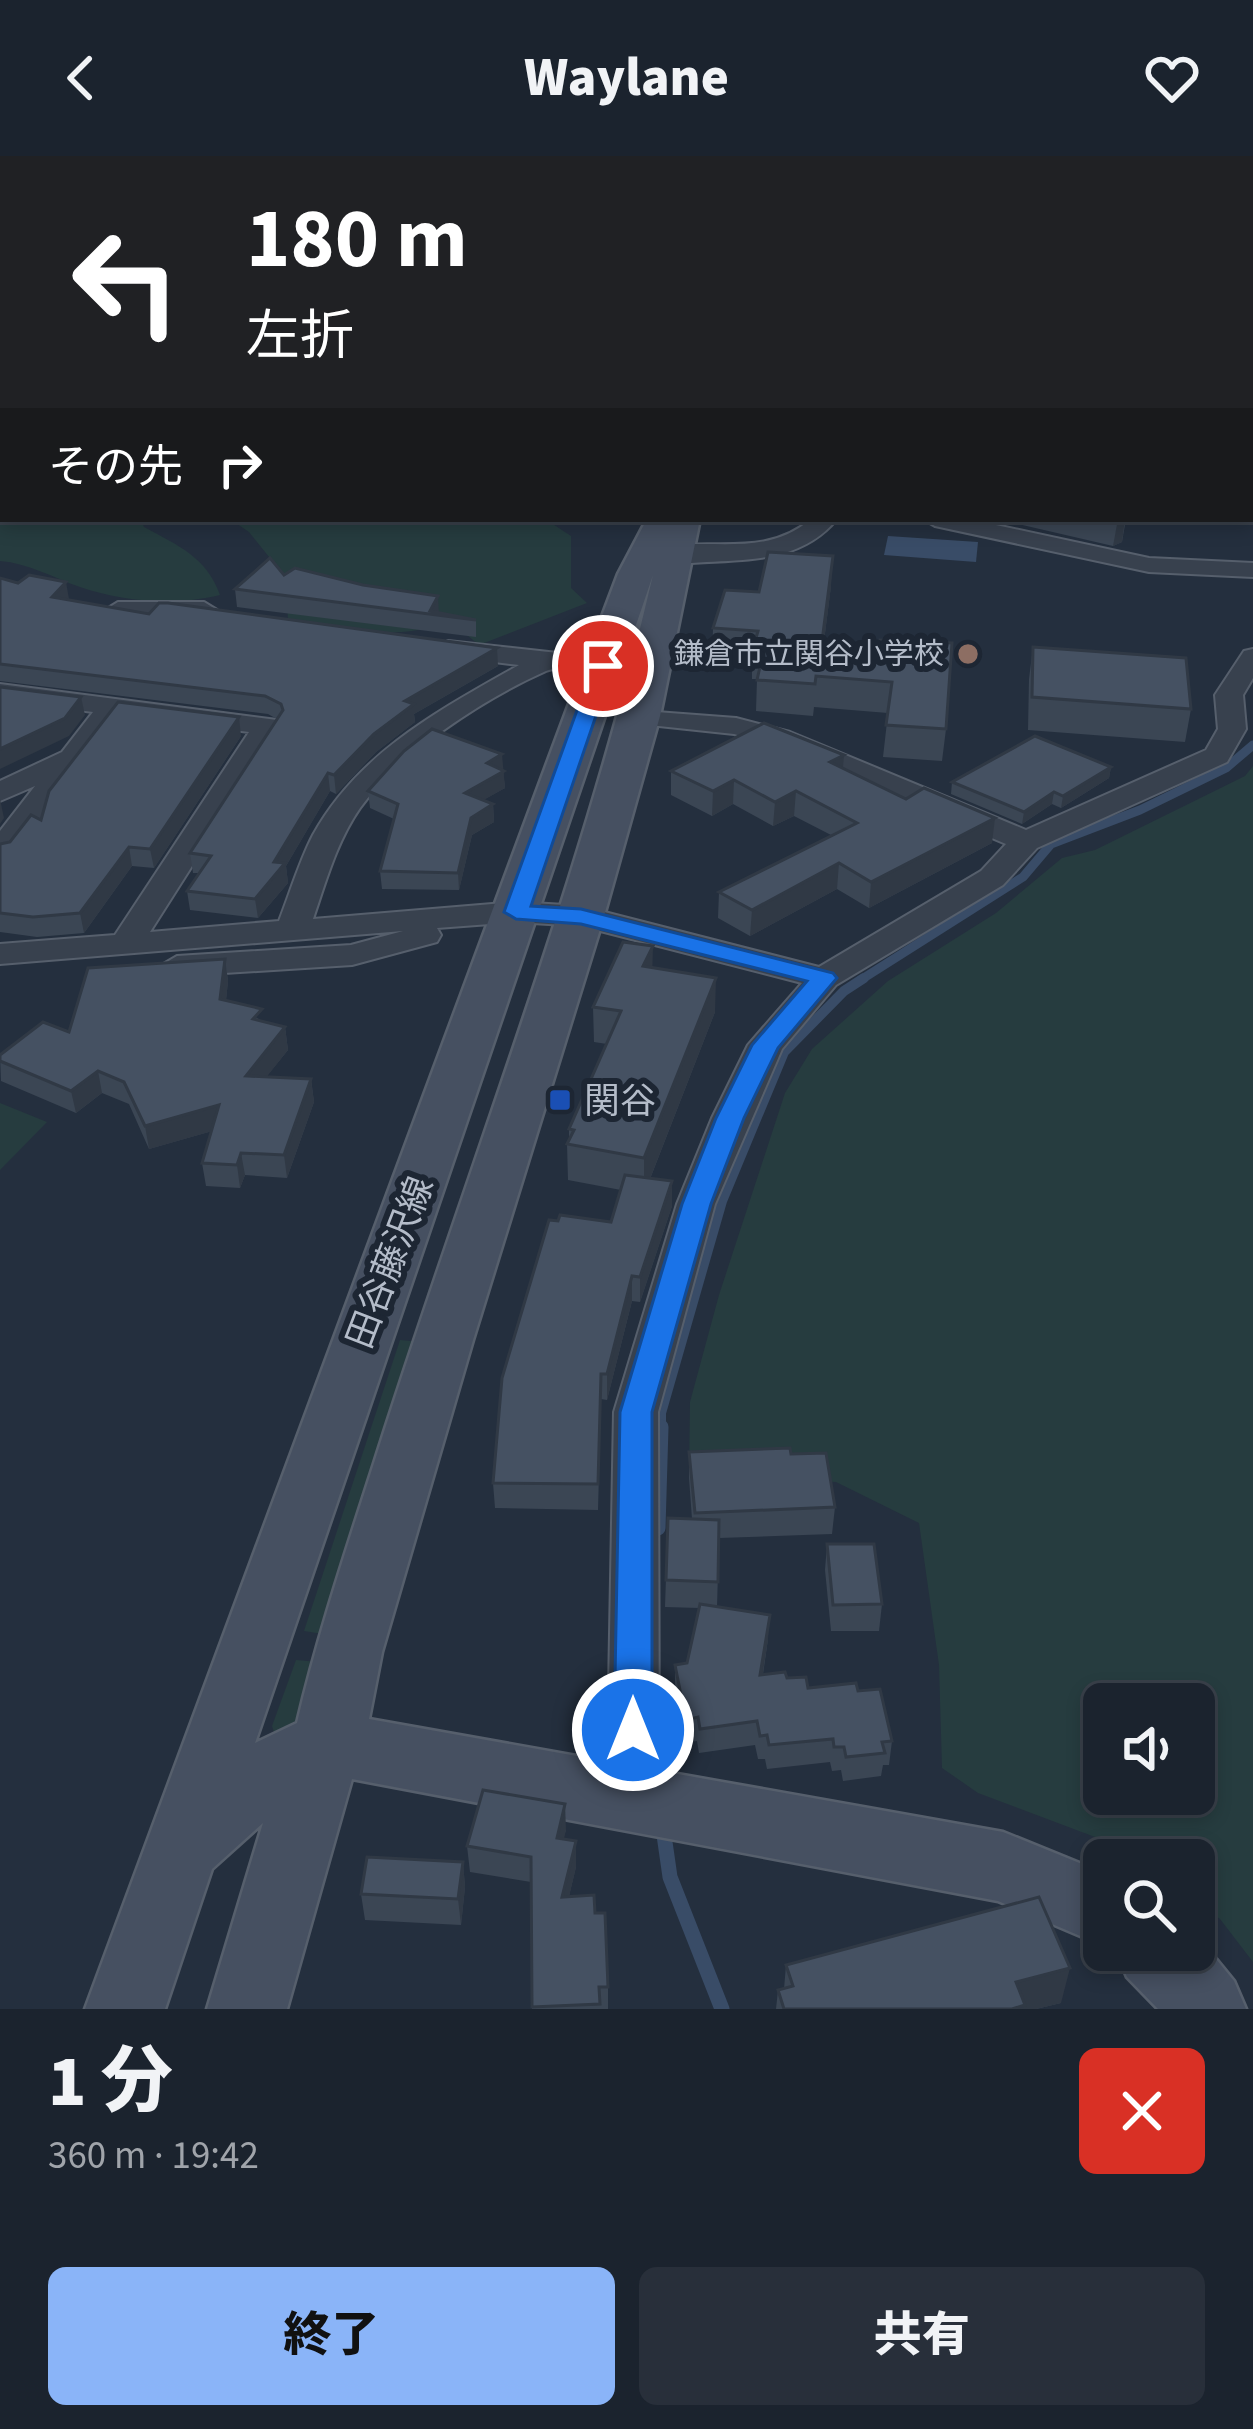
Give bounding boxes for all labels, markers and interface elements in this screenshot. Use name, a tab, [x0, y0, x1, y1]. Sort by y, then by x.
text: Waylane	[524, 40, 729, 117]
icon: back	[48, 45, 114, 111]
icon: heart	[1139, 45, 1205, 111]
text: 180 m	[246, 180, 468, 300]
icon: left	[48, 204, 204, 360]
text: 左折	[246, 299, 354, 376]
icon: right	[207, 432, 273, 498]
text: その先	[48, 436, 183, 500]
pin	[552, 615, 654, 717]
icon: arrive	[570, 633, 636, 699]
place label: 鎌倉市立関谷小学校	[674, 633, 944, 676]
marker: 鎌倉市立関谷小学校	[955, 641, 981, 667]
place label: 関谷	[584, 1076, 656, 1127]
marker: 関谷	[547, 1087, 573, 1113]
street label: 田谷藤沢線	[334, 1169, 446, 1356]
position arrow	[570, 1667, 696, 1793]
map controls	[1083, 1683, 1215, 1971]
button: sound	[1083, 1683, 1215, 1815]
button: search	[1083, 1839, 1215, 1971]
text: 1 分	[48, 2031, 173, 2134]
button: close	[1079, 2048, 1205, 2174]
text: 360 m · 19:42	[48, 2128, 259, 2184]
button: 終了	[48, 2267, 615, 2405]
button: 共有	[639, 2267, 1205, 2405]

